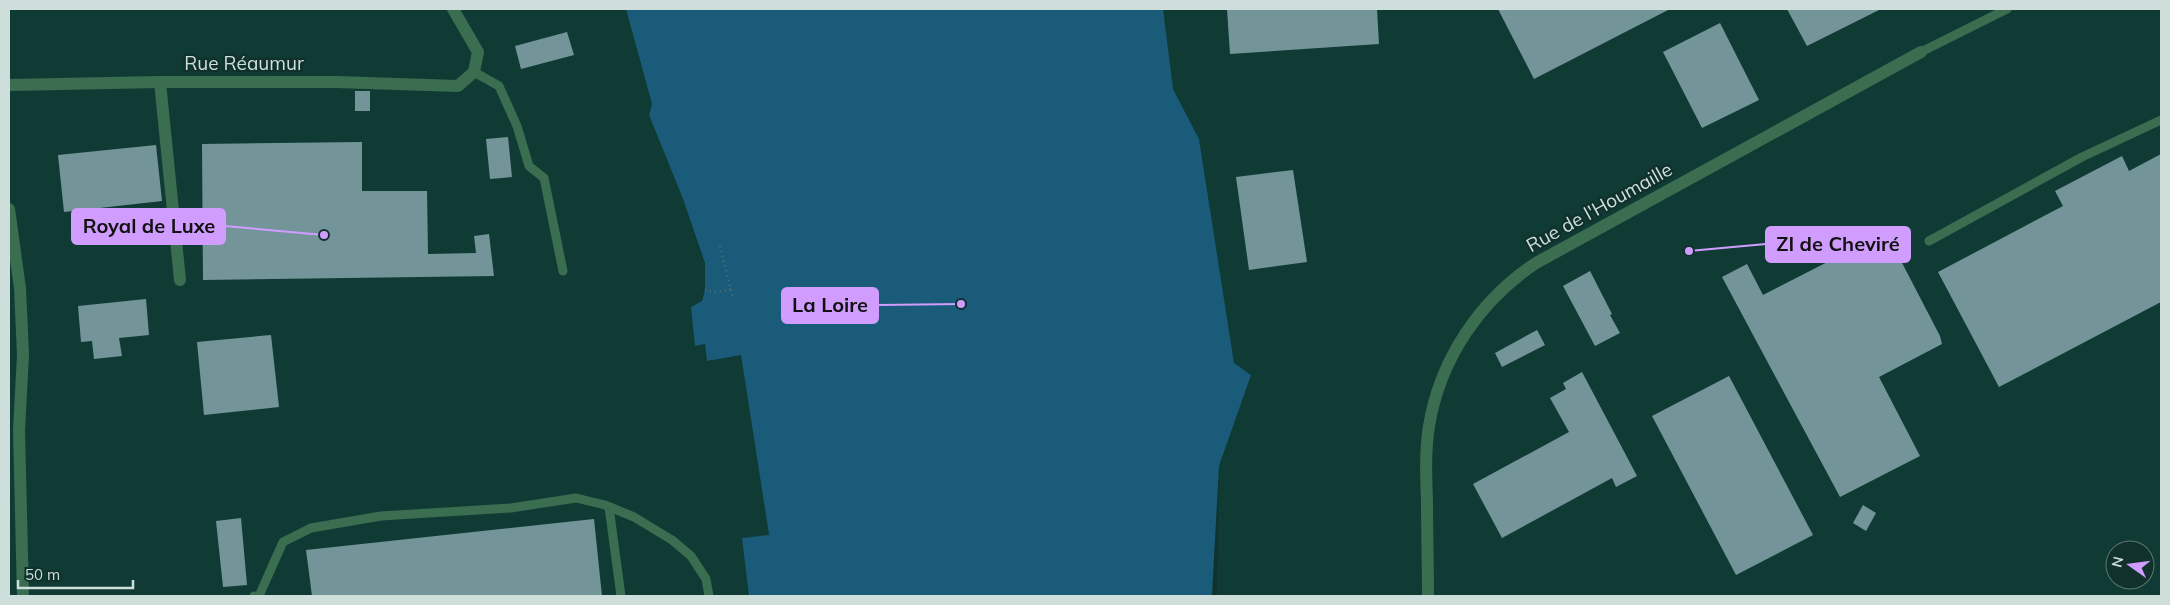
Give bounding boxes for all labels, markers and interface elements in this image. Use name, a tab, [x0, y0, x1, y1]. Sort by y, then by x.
street label: Rue Réaumur	[184, 51, 304, 75]
street label: Rue de l'Houmaille	[1522, 157, 1676, 257]
callout: Royal de Luxe	[72, 209, 225, 244]
text: Royal de Luxe	[83, 213, 215, 238]
callout: ZI de Cheviré	[1766, 227, 1910, 262]
text: ZI de Cheviré	[1776, 231, 1900, 256]
callout: La Loire	[782, 288, 878, 323]
text: La Loire	[792, 292, 868, 317]
north arrow	[2105, 540, 2155, 590]
text: N	[2107, 555, 2127, 569]
scale bar	[18, 558, 132, 590]
text: 50 m	[25, 565, 60, 584]

